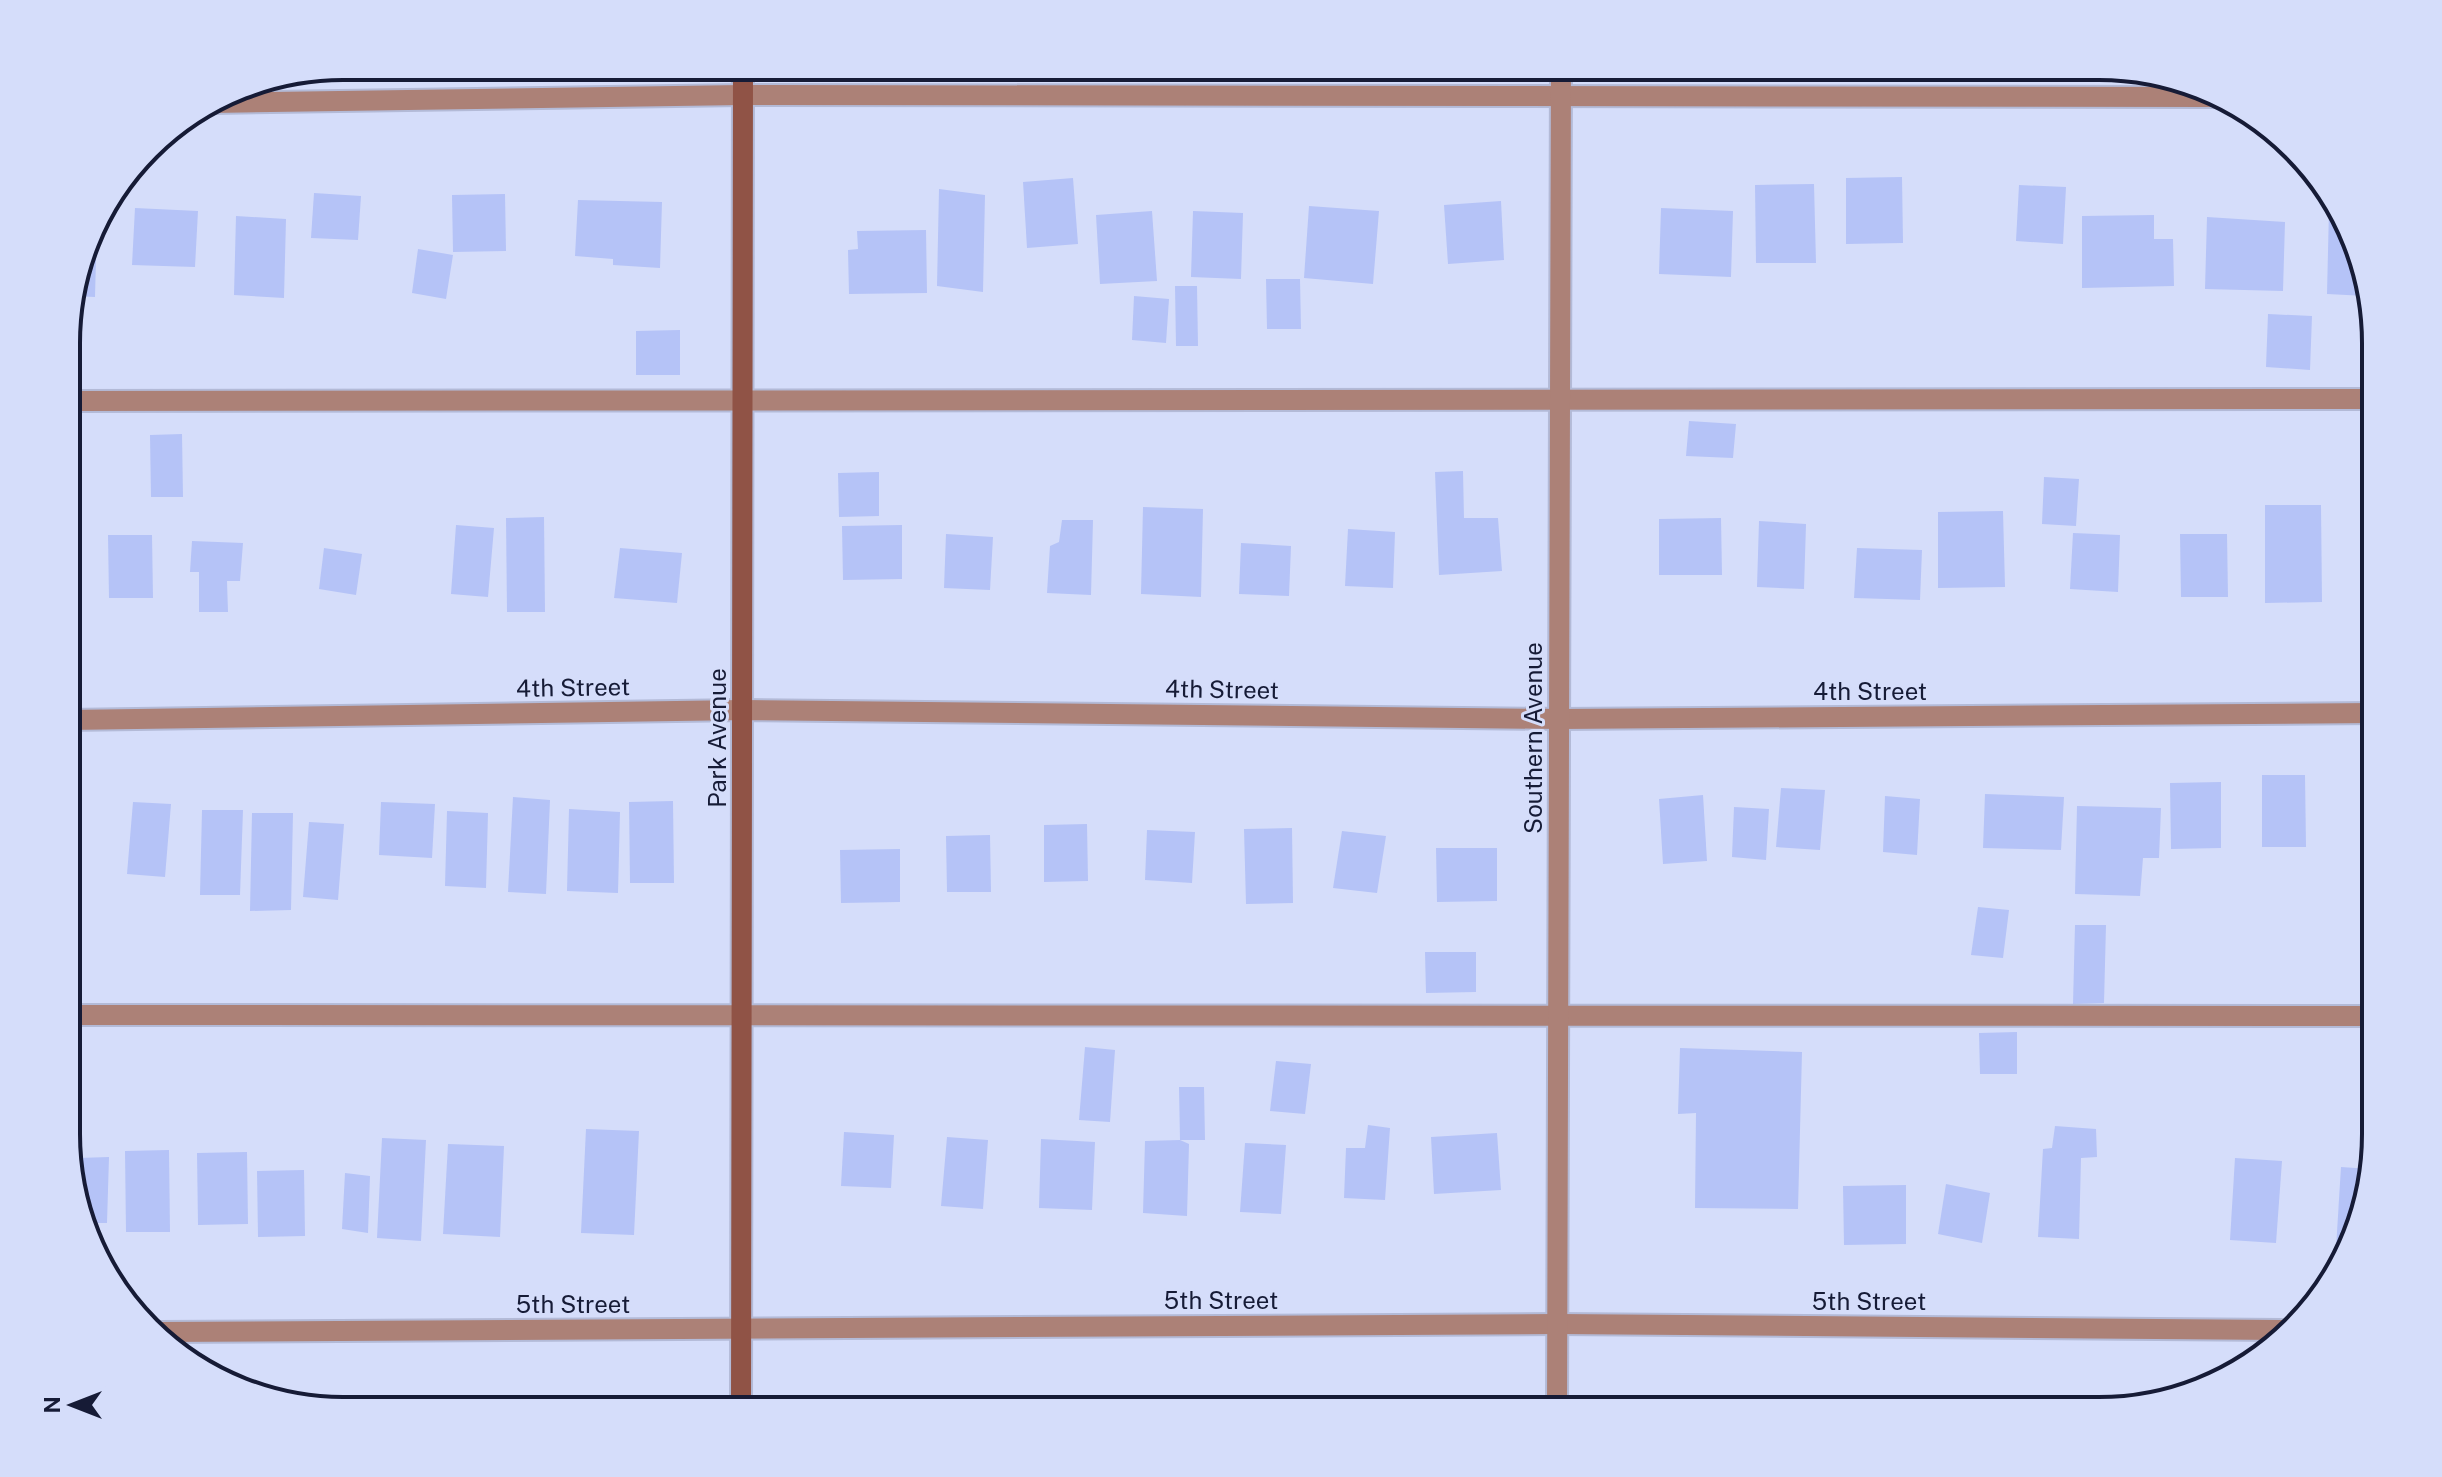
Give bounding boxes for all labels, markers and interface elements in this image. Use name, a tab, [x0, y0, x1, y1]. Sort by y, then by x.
street label: Southern Avenue	[1519, 642, 1547, 834]
street label: Park Avenue	[703, 668, 731, 808]
street label: 4th Street	[516, 672, 630, 702]
street label: 4th Street	[1165, 674, 1279, 704]
street label: 4th Street	[1813, 677, 1927, 705]
street label: 5th Street	[1164, 1286, 1278, 1314]
street label: 5th Street	[1812, 1287, 1926, 1315]
street label: 5th Street	[516, 1290, 630, 1318]
north arrow	[32, 1365, 112, 1445]
text: N	[39, 1396, 65, 1414]

